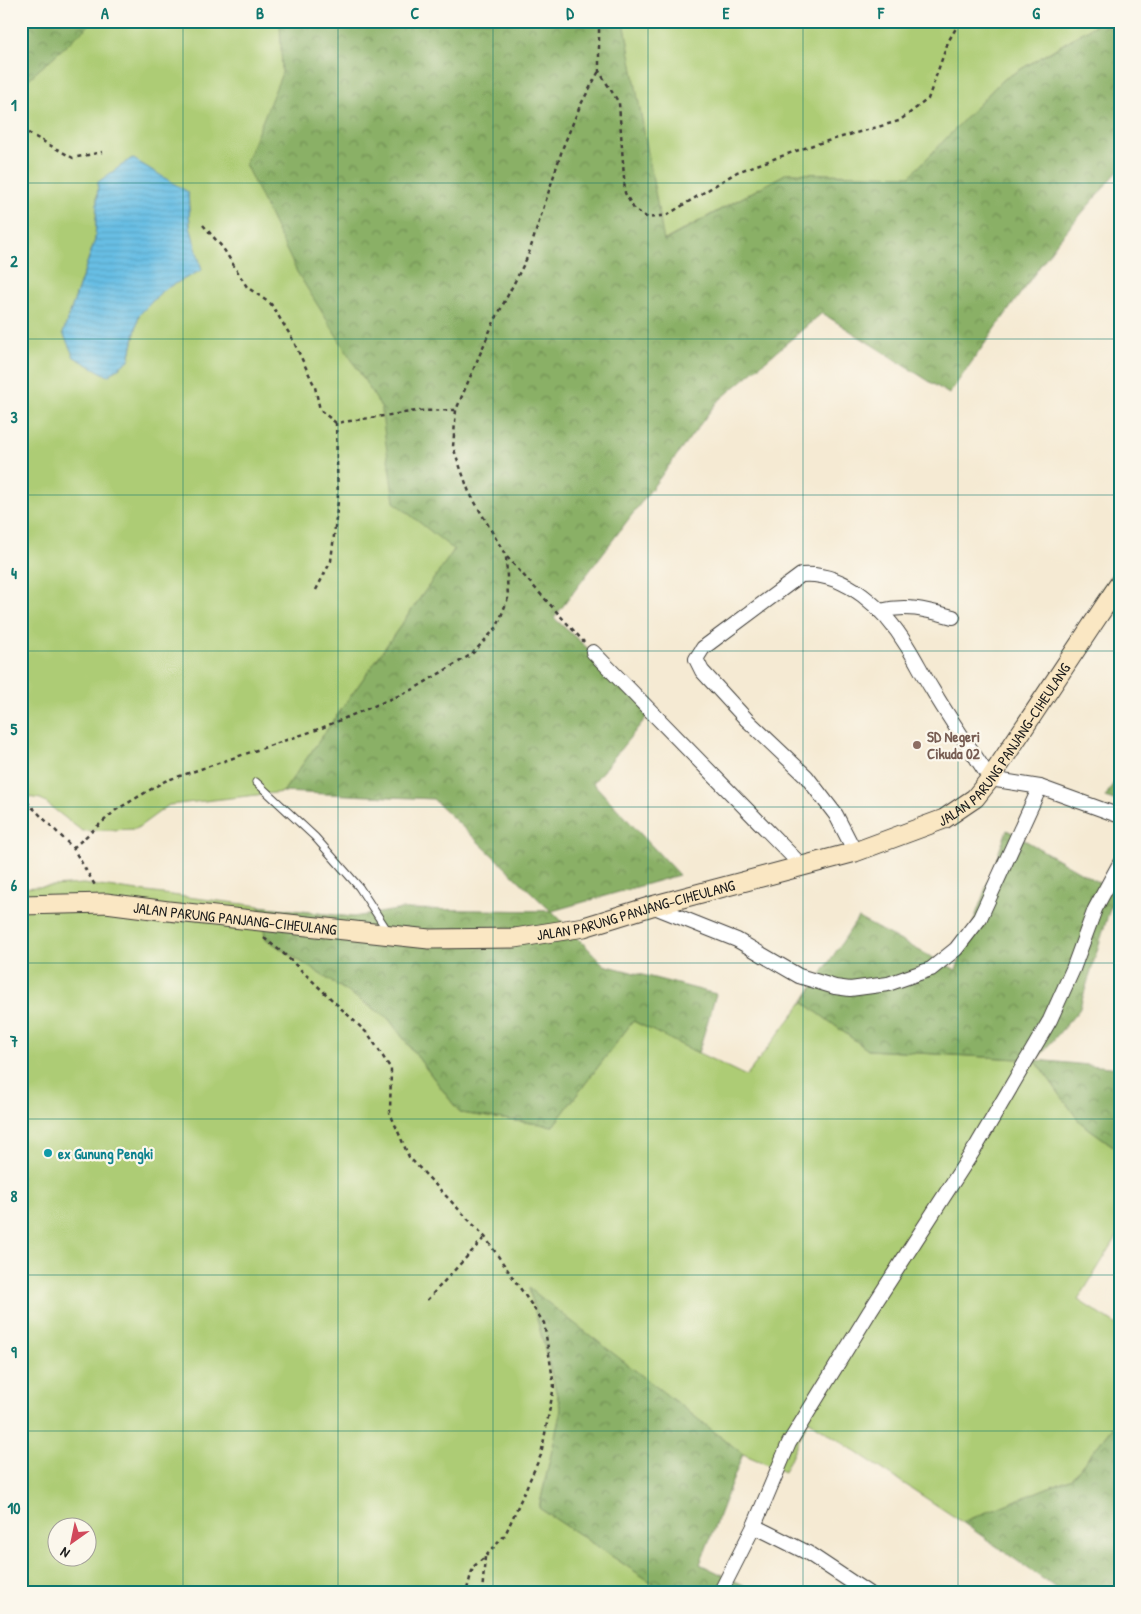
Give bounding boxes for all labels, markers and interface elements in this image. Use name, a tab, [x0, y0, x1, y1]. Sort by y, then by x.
text: A	[101, 2, 109, 24]
text: B	[256, 2, 264, 24]
text: C	[411, 2, 420, 24]
text: D	[566, 2, 574, 24]
text: E	[722, 2, 730, 24]
text: F	[877, 2, 885, 24]
text: G	[1032, 2, 1040, 24]
text: 1	[11, 94, 17, 116]
text: 2	[10, 250, 18, 272]
text: 3	[10, 406, 18, 428]
text: 4	[11, 562, 17, 584]
street label: JALAN PARUNG PANJANG–CIHEULANG	[935, 658, 1075, 831]
text: 5	[11, 718, 18, 740]
place label: SD Negeri Cikuda 02	[927, 726, 981, 764]
marker: SD Negeri Cikuda 02	[911, 739, 923, 751]
text: 6	[11, 874, 18, 896]
street label: JALAN PARUNG PANJANG–CIHEULANG	[535, 874, 738, 945]
street label: JALAN PARUNG PANJANG–CIHEULANG	[132, 896, 339, 940]
text: 7	[9, 1030, 18, 1052]
place label: ex Gunung Pengki	[58, 1143, 153, 1165]
marker: ex Gunung Pengki	[42, 1147, 54, 1159]
text: 8	[11, 1185, 18, 1207]
text: 9	[11, 1341, 17, 1363]
text: 10	[8, 1497, 20, 1519]
north arrow	[48, 1516, 98, 1566]
text: N	[56, 1543, 73, 1563]

